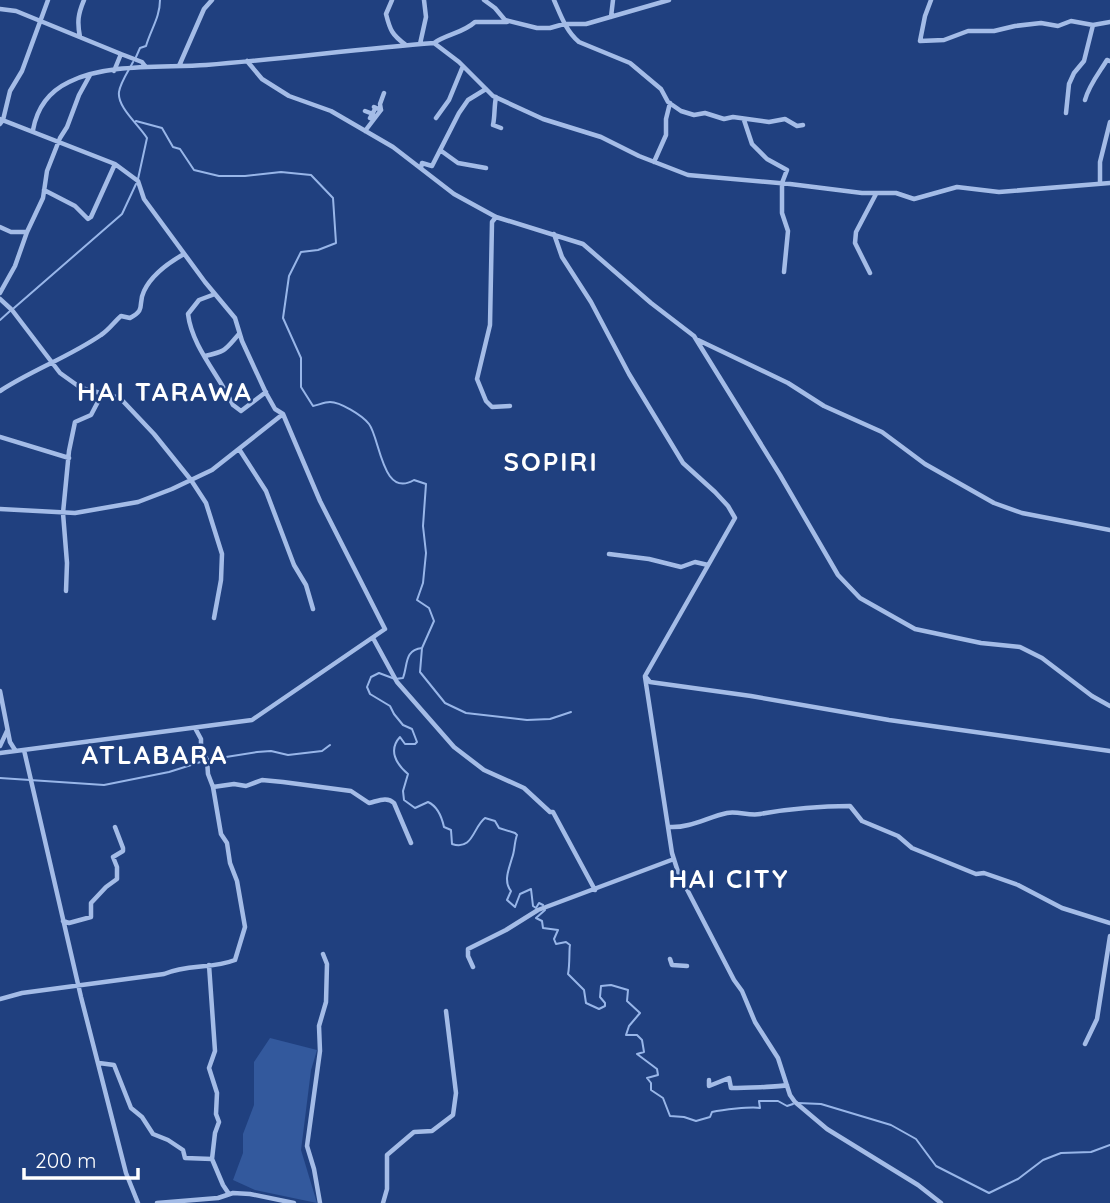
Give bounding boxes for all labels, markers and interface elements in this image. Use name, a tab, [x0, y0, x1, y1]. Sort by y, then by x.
district label: HAI TARAWA	[77, 375, 253, 408]
district label: SOPIRI	[503, 445, 599, 478]
district label: ATLABARA	[82, 738, 228, 771]
district label: HAI CITY	[668, 862, 790, 895]
scale bar	[24, 1136, 138, 1180]
text: 200 m	[35, 1147, 97, 1173]

